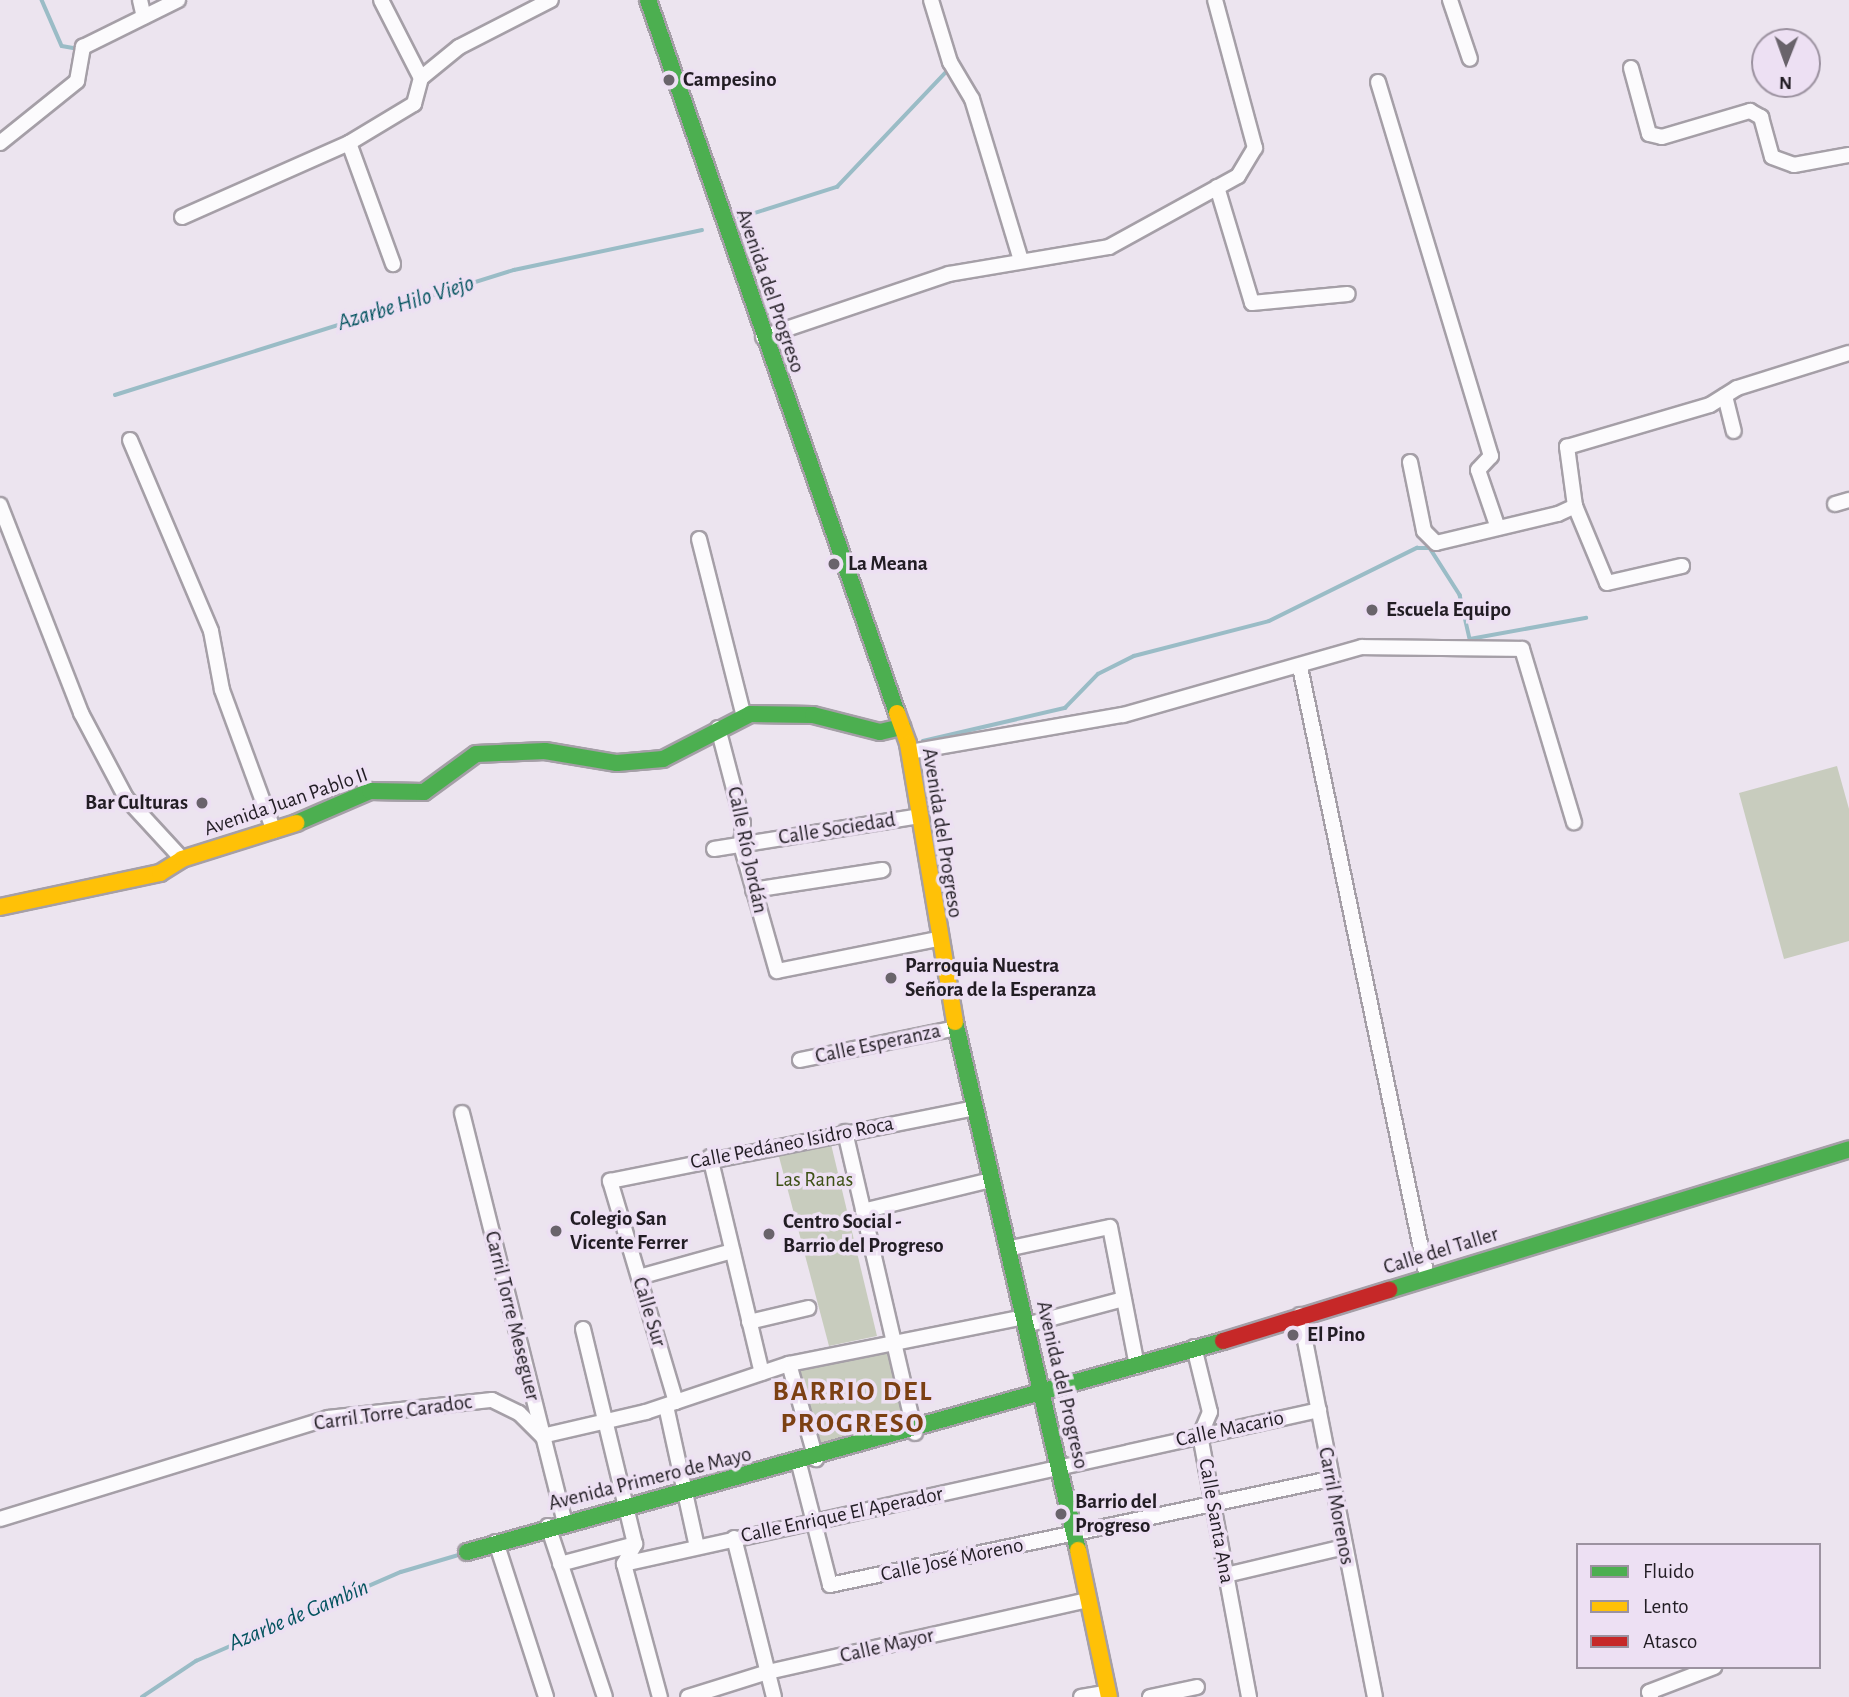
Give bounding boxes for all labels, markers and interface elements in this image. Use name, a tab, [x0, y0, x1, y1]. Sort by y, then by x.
north arrow	[1751, 28, 1821, 98]
place label: Campesino	[683, 67, 777, 93]
marker: Campesino	[661, 72, 677, 88]
text: N	[1779, 73, 1792, 92]
street label: Avenida del Progreso	[730, 206, 810, 376]
water label: Azarbe Hilo Viejo	[334, 270, 478, 338]
place label: La Meana	[848, 551, 928, 577]
marker: La Meana	[826, 556, 842, 572]
place label: Escuela Equipo	[1386, 597, 1511, 623]
marker: Escuela Equipo	[1364, 602, 1380, 618]
street label: Avenida del Progreso	[916, 746, 968, 920]
street label: Avenida Juan Pablo II	[201, 762, 371, 842]
street label: Calle Río Jordán	[721, 784, 773, 916]
place label: Bar Culturas	[85, 790, 188, 816]
marker: Bar Culturas	[194, 795, 210, 811]
street label: Calle Sociedad	[777, 807, 897, 851]
place label: Parroquia Nuestra Señora de la Esperanza	[905, 953, 1096, 1003]
marker: Parroquia Nuestra Señora de la Esperanza	[883, 970, 899, 986]
street label: Calle Esperanza	[813, 1018, 943, 1070]
street label: Calle Pedáneo Isidro Roca	[688, 1111, 896, 1175]
park label: Las Ranas	[775, 1167, 853, 1193]
place label: Colegio San Vicente Ferrer	[570, 1206, 688, 1256]
place label: Centro Social - Barrio del Progreso	[783, 1209, 944, 1259]
street label: Calle del Taller	[1381, 1222, 1501, 1280]
marker: Colegio San Vicente Ferrer	[548, 1223, 564, 1239]
marker: Centro Social - Barrio del Progreso	[761, 1226, 777, 1242]
street label: Carril Torre Meseguer	[479, 1229, 545, 1403]
street label: Calle Sur	[627, 1274, 671, 1350]
street label: Avenida del Progreso	[1030, 1299, 1094, 1471]
place label: El Pino	[1307, 1322, 1365, 1348]
marker: El Pino	[1285, 1327, 1301, 1343]
district label: BARRIO DEL PROGRESO	[774, 1375, 932, 1441]
street label: Carril Torre Caradoc	[312, 1389, 474, 1437]
street label: Calle Macario	[1174, 1405, 1286, 1453]
street label: Avenida Primero de Mayo	[546, 1442, 754, 1516]
street label: Carril Morenos	[1312, 1445, 1360, 1567]
street label: Calle Santa Ana	[1193, 1457, 1239, 1585]
street label: Calle Enrique El Aperador	[739, 1481, 945, 1549]
place label: Barrio del Progreso	[1075, 1489, 1157, 1539]
marker: Barrio del Progreso	[1053, 1506, 1069, 1522]
street label: Calle José Moreno	[878, 1533, 1026, 1587]
legend	[1576, 1543, 1821, 1669]
text: Fluido	[1643, 1561, 1694, 1582]
water label: Azarbe de Gambín	[225, 1574, 373, 1658]
text: Lento	[1643, 1596, 1689, 1617]
street label: Calle Mayor	[838, 1623, 936, 1669]
text: Atasco	[1643, 1631, 1697, 1652]

